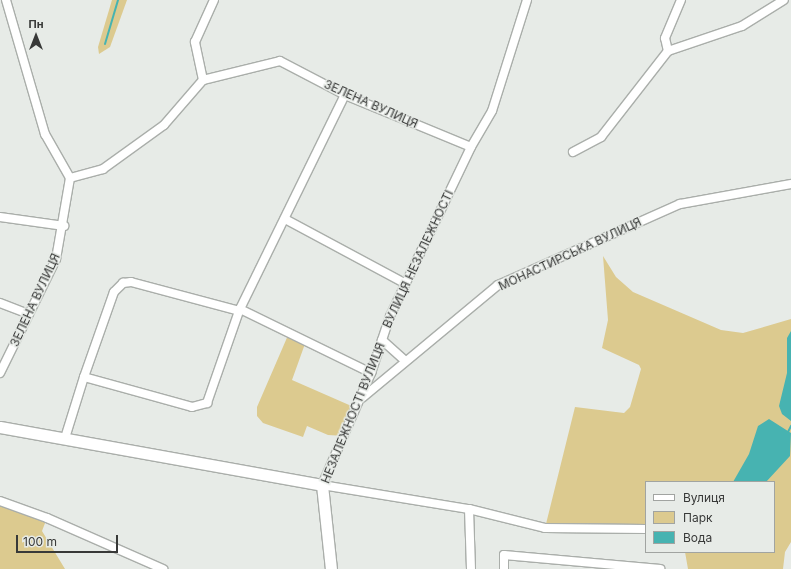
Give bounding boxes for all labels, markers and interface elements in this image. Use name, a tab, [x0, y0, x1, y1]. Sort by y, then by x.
north arrow	[16, 16, 56, 56]
text: Пн	[28, 17, 44, 31]
street label: ЗЕЛЕНА ВУЛИЦЯ	[322, 77, 420, 131]
street label: ВУЛИЦЯ НЕЗАЛЕЖНОСТІ	[380, 188, 456, 330]
street label: МОНАСТИРСЬКА ВУЛИЦЯ	[496, 214, 644, 294]
street label: ЗЕЛЕНА ВУЛИЦЯ	[7, 251, 63, 349]
street label: НЕЗАЛЕЖНОСТІ ВУЛИЦЯ	[318, 341, 388, 485]
legend	[645, 481, 775, 553]
text: Вулиця	[683, 490, 725, 505]
text: Парк	[683, 510, 713, 525]
scale bar	[18, 527, 120, 553]
text: Вода	[683, 530, 712, 545]
text: 100 m	[23, 534, 57, 549]

